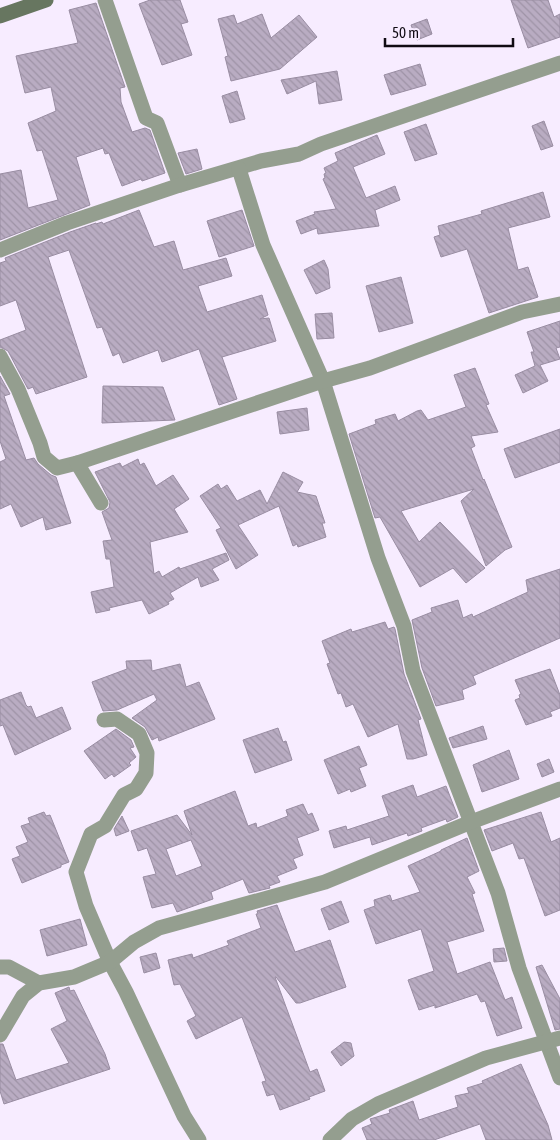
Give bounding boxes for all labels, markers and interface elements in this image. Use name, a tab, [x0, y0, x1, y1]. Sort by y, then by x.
scale bar	[385, 15, 512, 47]
text: 50 m	[392, 24, 419, 41]

